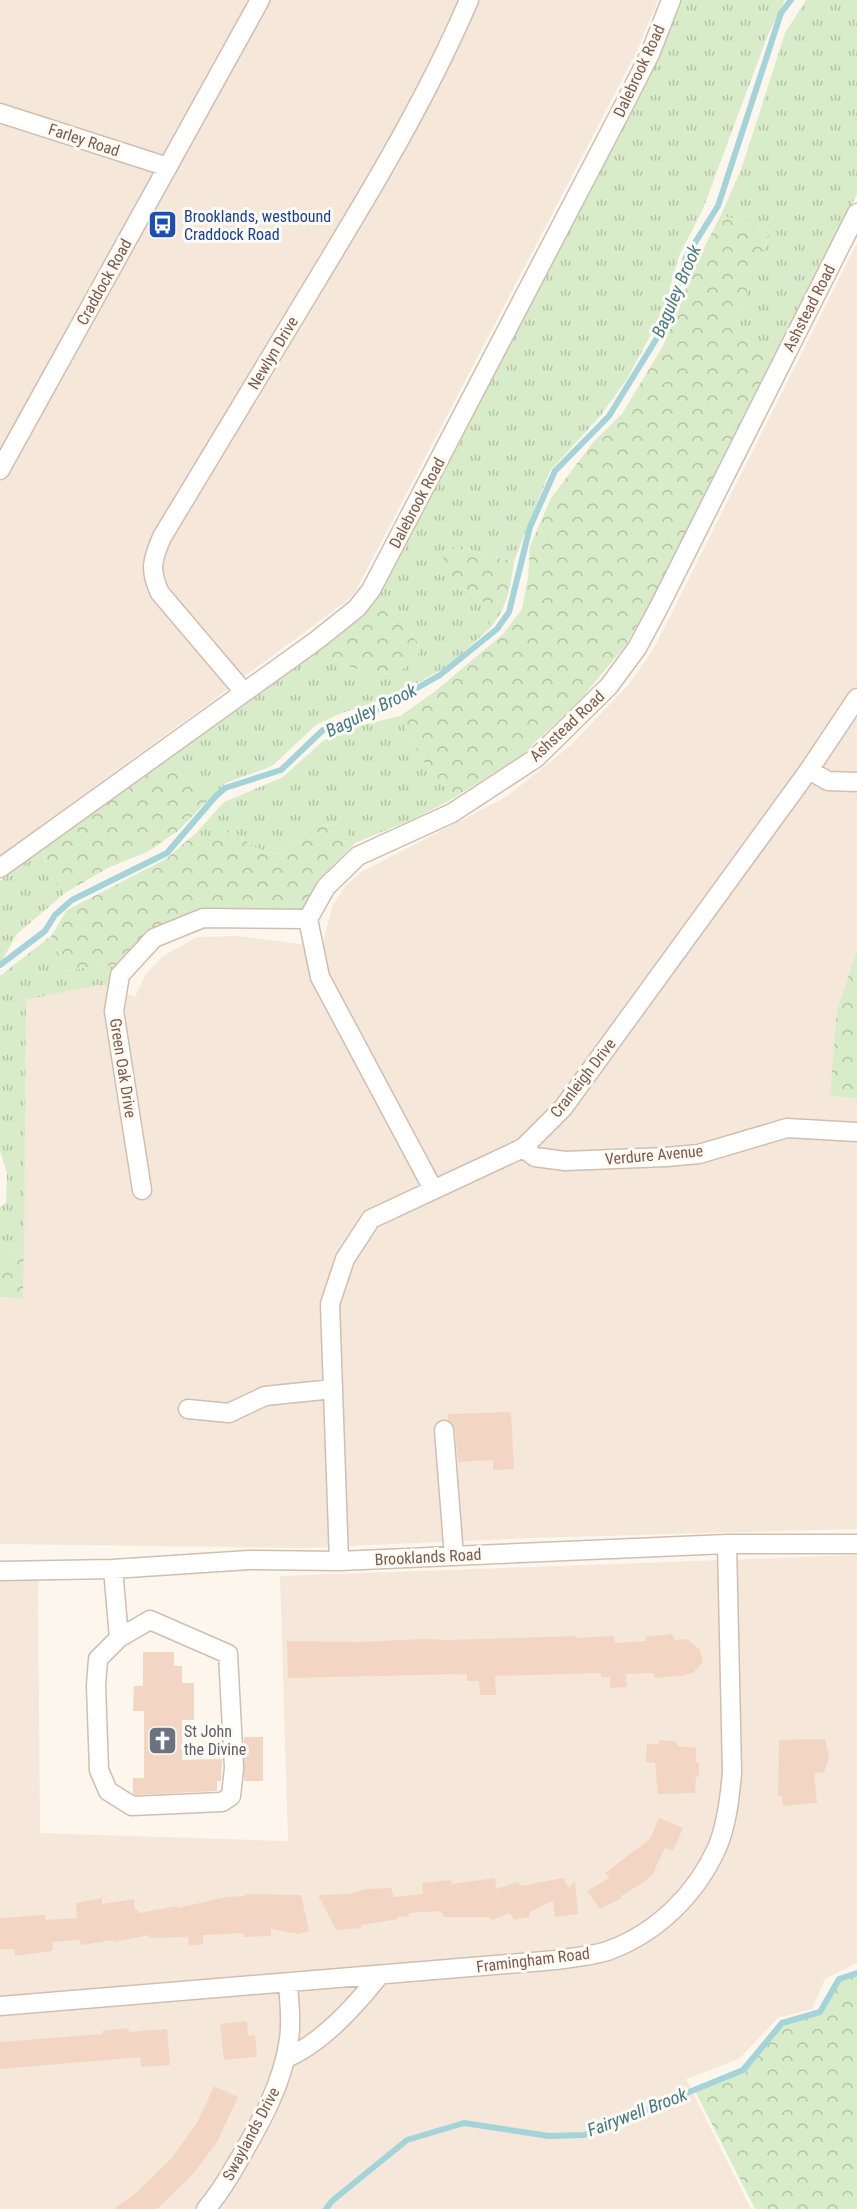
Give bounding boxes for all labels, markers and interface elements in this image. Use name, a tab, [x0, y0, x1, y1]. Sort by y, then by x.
street label: Dalebrook Road	[609, 22, 669, 120]
street label: Farley Road	[46, 120, 122, 160]
place label: Brooklands, westbound Craddock Road	[184, 207, 331, 244]
bus stop icon: Brooklands, westbound Craddock Road	[147, 209, 179, 241]
street label: Craddock Road	[73, 236, 135, 328]
water label: Baguley Brook	[647, 241, 705, 340]
street label: Ashstead Road	[779, 261, 839, 355]
street label: Newlyn Drive	[244, 313, 302, 393]
street label: Dalebrook Road	[385, 455, 449, 551]
water label: Baguley Brook	[322, 678, 421, 741]
street label: Ashstead Road	[526, 687, 608, 765]
street label: Green Oak Drive	[106, 1017, 140, 1119]
street label: Cranleigh Drive	[546, 1035, 620, 1121]
street label: Verdure Avenue	[604, 1141, 704, 1169]
street label: Brooklands Road	[374, 1545, 482, 1569]
place label: St John the Divine	[184, 1722, 246, 1759]
church icon: St John the Divine	[147, 1724, 179, 1756]
street label: Framingham Road	[475, 1944, 591, 1976]
water label: Fairywell Brook	[584, 2083, 691, 2141]
street label: Swaylands Drive	[218, 2084, 284, 2184]

